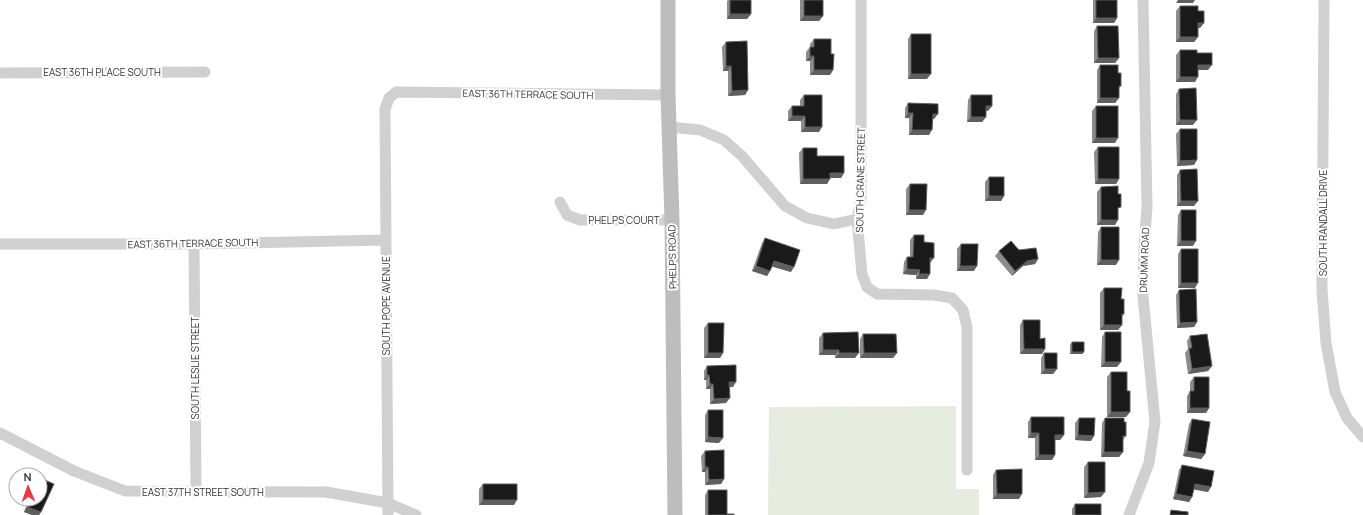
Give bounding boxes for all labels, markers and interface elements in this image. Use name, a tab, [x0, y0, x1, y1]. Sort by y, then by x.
street label: EAST 36TH PLACE SOUTH	[43, 65, 161, 79]
street label: EAST 36TH TERRACE SOUTH	[463, 86, 594, 102]
street label: SOUTH CRANE STREET	[852, 127, 868, 233]
street label: SOUTH RANDALL DRIVE	[1316, 170, 1330, 276]
street label: PHELPS COURT	[588, 213, 660, 227]
street label: PHELPS ROAD	[664, 224, 680, 289]
street label: DRUMM ROAD	[1136, 227, 1152, 293]
street label: EAST 36TH TERRACE SOUTH	[128, 235, 259, 251]
street label: SOUTH POPE AVENUE	[379, 256, 393, 356]
street label: SOUTH LESLIE STREET	[188, 317, 202, 419]
north arrow	[8, 467, 48, 507]
text: N	[23, 469, 32, 484]
street label: EAST 37TH STREET SOUTH	[142, 485, 264, 499]

